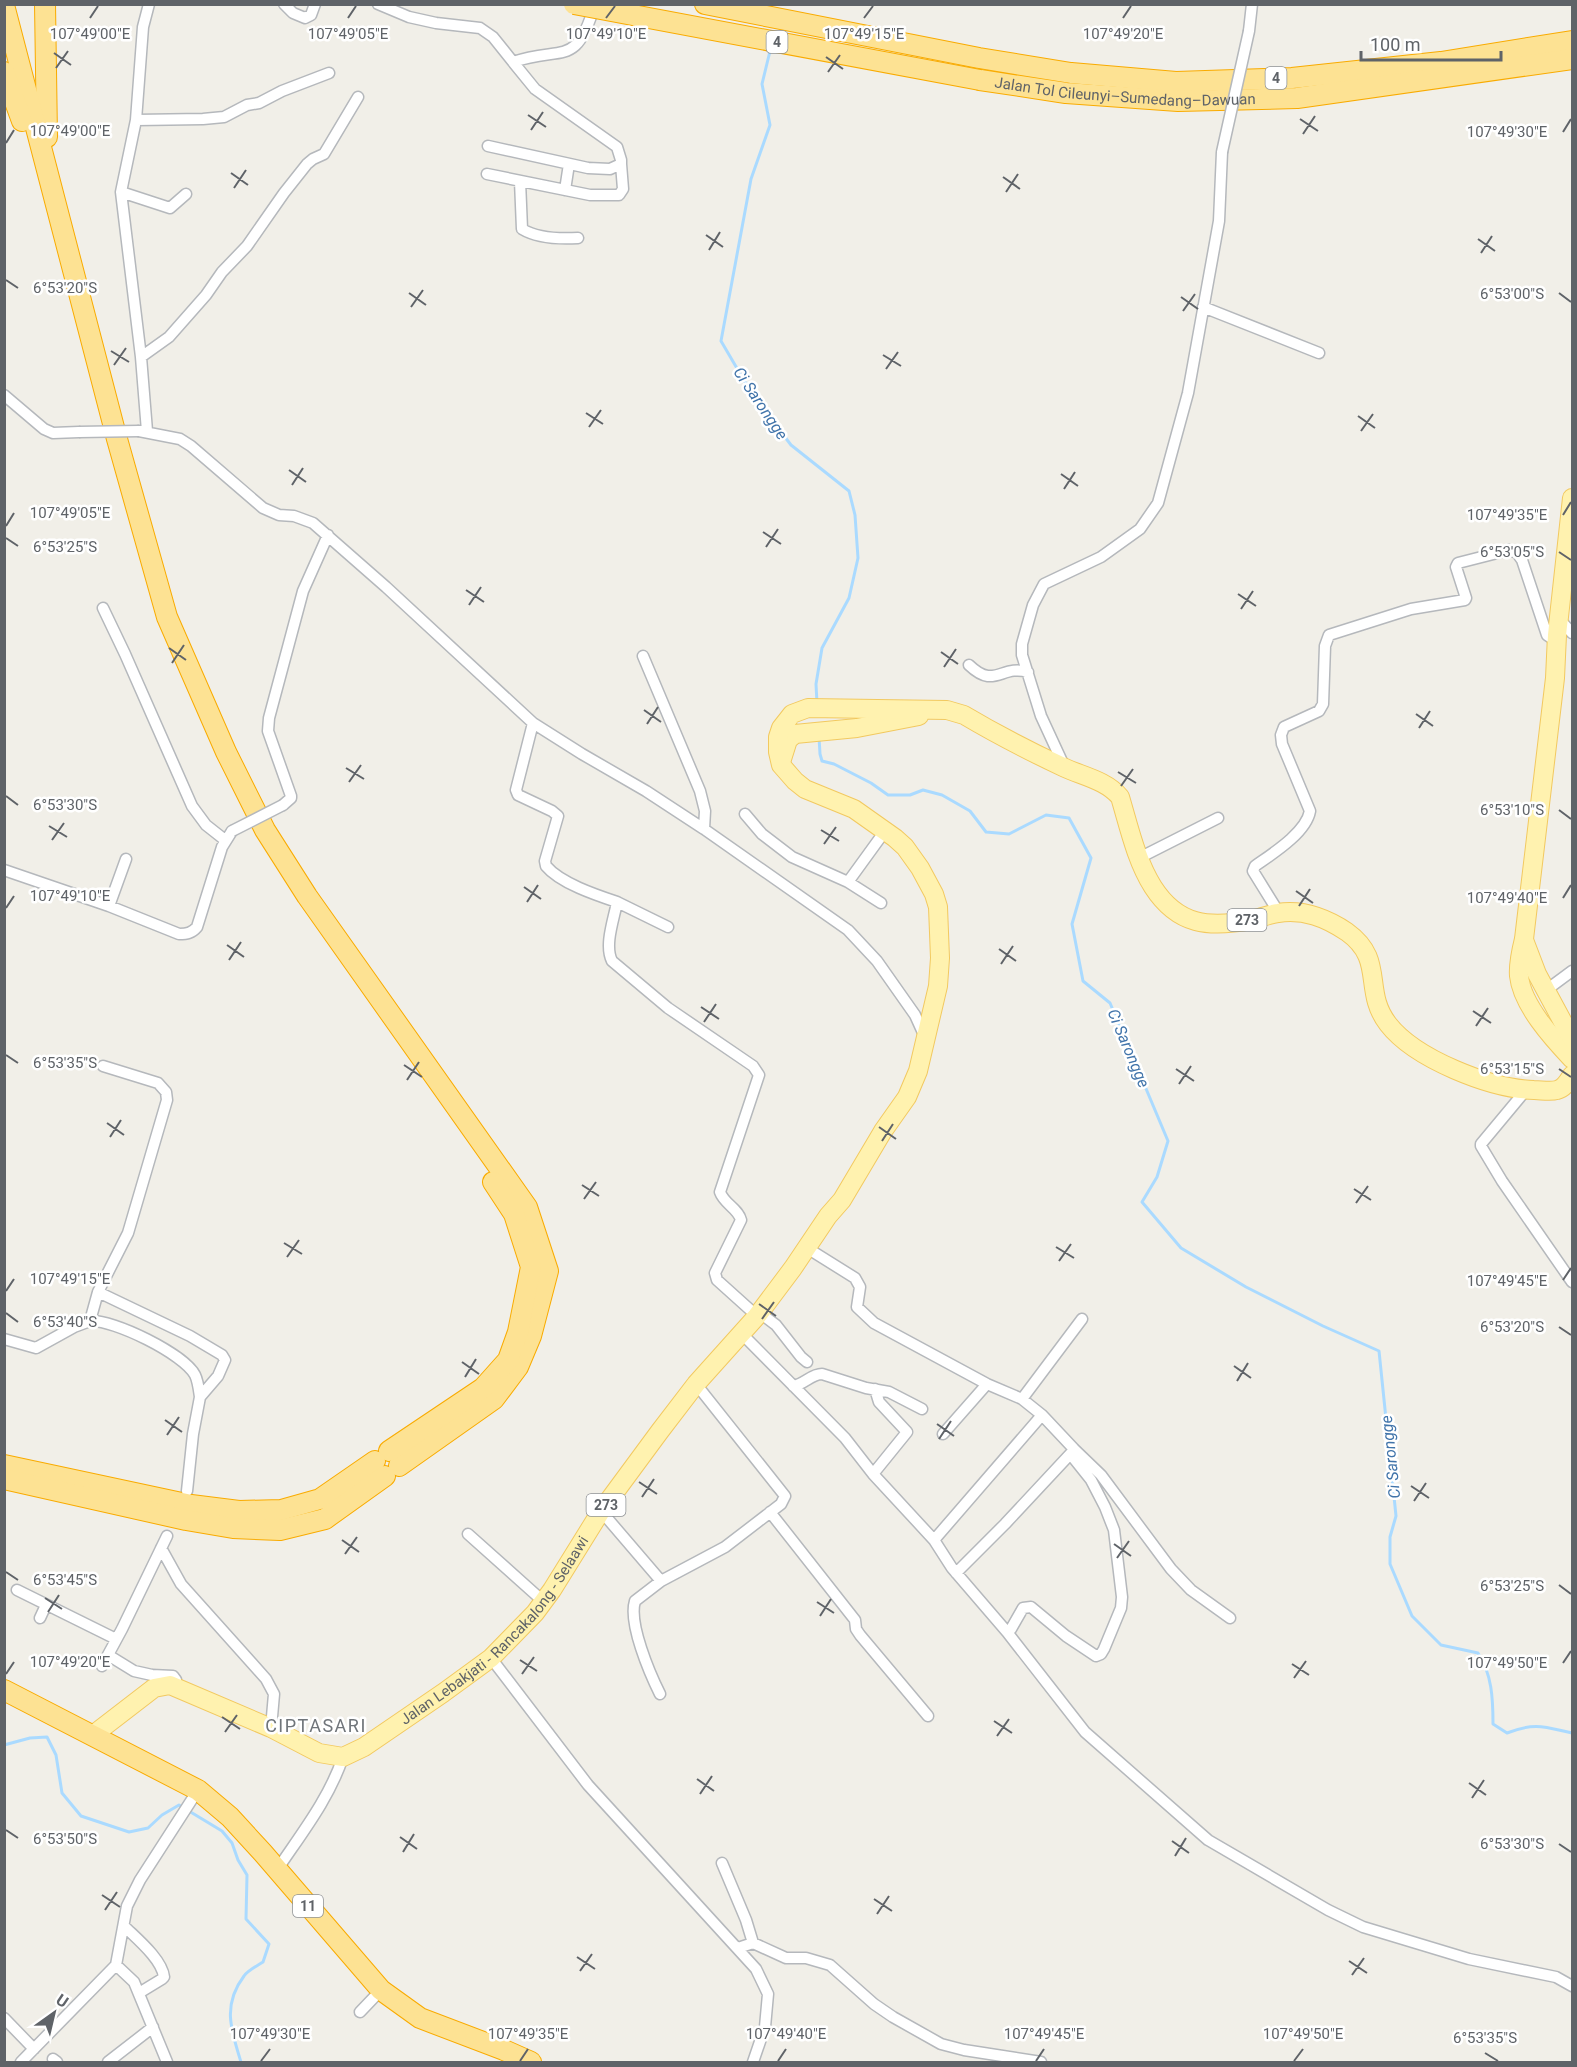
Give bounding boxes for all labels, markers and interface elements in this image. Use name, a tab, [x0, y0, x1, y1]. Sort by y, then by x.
scale bar	[1361, 24, 1500, 62]
text: 107°49'00"E	[50, 25, 131, 43]
text: 107°49'05"E	[308, 25, 389, 43]
text: 107°49'10"E	[566, 25, 647, 43]
text: 107°49'15"E	[824, 25, 905, 43]
text: 107°49'20"E	[1083, 25, 1164, 43]
road number: 4	[766, 31, 788, 53]
text: 100 m	[1370, 34, 1421, 55]
road number: 4	[1266, 67, 1286, 89]
street label: Jalan Tol Cileunyi–Sumedang–Dawuan	[993, 73, 1256, 110]
text: 107°49'00"E	[30, 122, 111, 140]
text: 107°49'30"E	[1467, 123, 1548, 141]
text: 6°53'20"S	[33, 279, 97, 297]
text: 6°53'00"S	[1480, 285, 1544, 303]
water label: Ci Sarongge	[729, 363, 792, 443]
text: 107°49'05"E	[30, 504, 111, 522]
text: 107°49'35"E	[1467, 506, 1548, 524]
text: 6°53'25"S	[33, 538, 97, 556]
text: 6°53'05"S	[1480, 543, 1544, 561]
text: 6°53'30"S	[33, 796, 97, 814]
text: 6°53'10"S	[1480, 801, 1544, 819]
text: 107°49'10"E	[30, 887, 111, 905]
text: 107°49'40"E	[1467, 889, 1548, 907]
road number: 273	[1228, 909, 1266, 931]
water label: Ci Sarongge	[1103, 1006, 1154, 1090]
text: 6°53'35"S	[33, 1054, 97, 1072]
text: 6°53'15"S	[1480, 1060, 1544, 1078]
text: 107°49'15"E	[30, 1270, 111, 1288]
text: 107°49'45"E	[1467, 1272, 1548, 1290]
text: 6°53'40"S	[33, 1313, 97, 1331]
text: 6°53'20"S	[1480, 1318, 1544, 1336]
water label: Ci Sarongge	[1377, 1414, 1404, 1500]
road number: 273	[586, 1494, 626, 1516]
street label: Jalan Lebakjati - Rancakalong - Selaawi	[397, 1533, 592, 1728]
text: 6°53'45"S	[33, 1571, 97, 1589]
text: 6°53'25"S	[1480, 1577, 1544, 1595]
text: 107°49'20"E	[30, 1653, 111, 1671]
text: 107°49'50"E	[1467, 1654, 1548, 1672]
district label: CIPTASARI	[265, 1715, 367, 1736]
text: 6°53'50"S	[33, 1830, 97, 1848]
text: 6°53'30"S	[1480, 1835, 1544, 1853]
road number: 11	[293, 1895, 323, 1917]
north arrow	[24, 1983, 84, 2043]
text: U	[52, 1990, 72, 2012]
text: 107°49'30"E	[230, 2025, 311, 2043]
text: 107°49'35"E	[488, 2025, 569, 2043]
text: 107°49'40"E	[746, 2025, 827, 2043]
text: 107°49'45"E	[1004, 2025, 1085, 2043]
text: 107°49'50"E	[1263, 2025, 1344, 2043]
text: 6°53'35"S	[1453, 2029, 1517, 2047]

